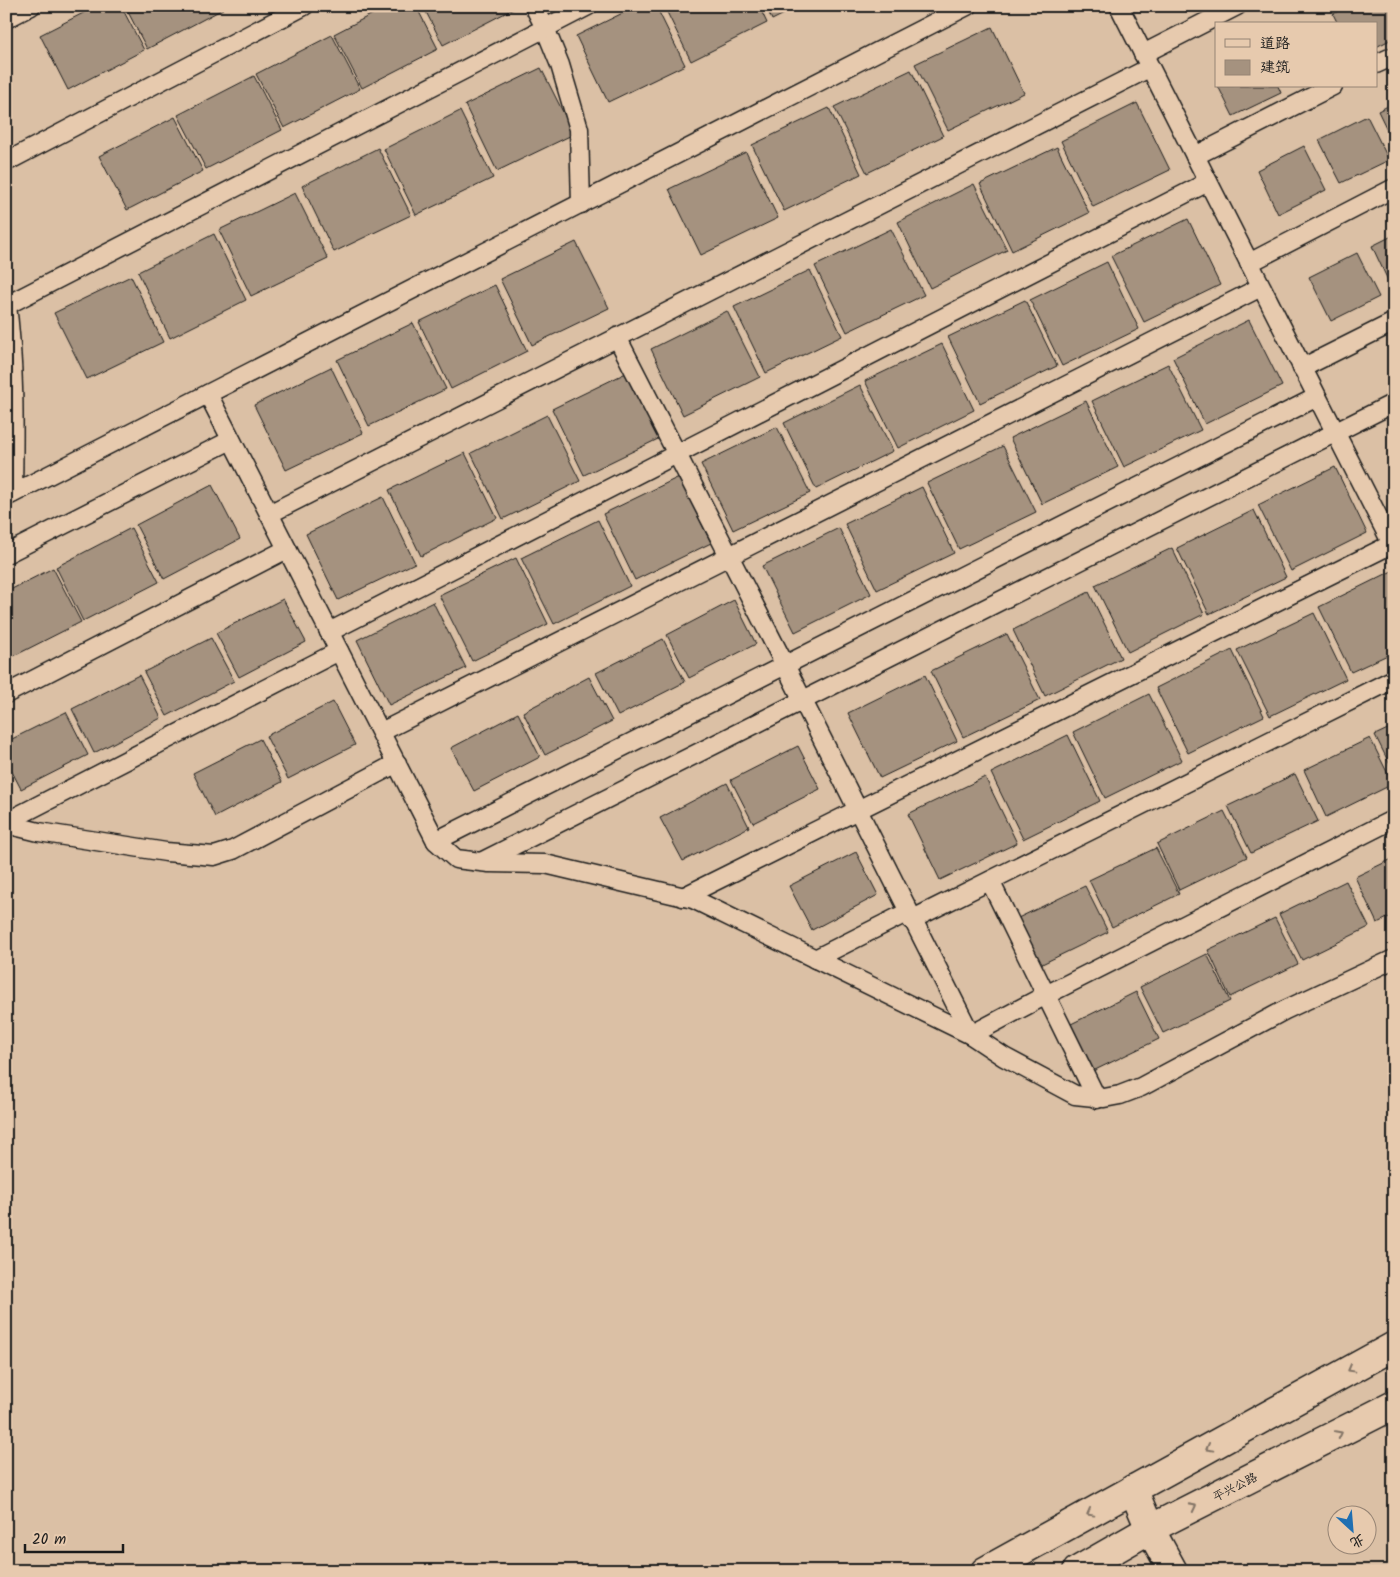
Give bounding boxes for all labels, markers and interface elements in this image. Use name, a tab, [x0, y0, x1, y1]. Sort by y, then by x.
legend	[1215, 22, 1378, 88]
text: 道路	[1260, 32, 1290, 56]
text: 建筑	[1260, 56, 1290, 80]
one-way arrow	[1347, 1363, 1356, 1373]
one-way arrow	[1334, 1430, 1343, 1440]
one-way arrow	[1205, 1442, 1214, 1452]
street label: 平兴公路	[1210, 1468, 1261, 1507]
one-way arrow	[1188, 1503, 1197, 1513]
north arrow	[1328, 1504, 1378, 1554]
one-way arrow	[1087, 1507, 1096, 1517]
scale bar	[25, 1522, 122, 1554]
text: 20 m	[32, 1528, 66, 1552]
text: 北	[1346, 1528, 1368, 1554]

